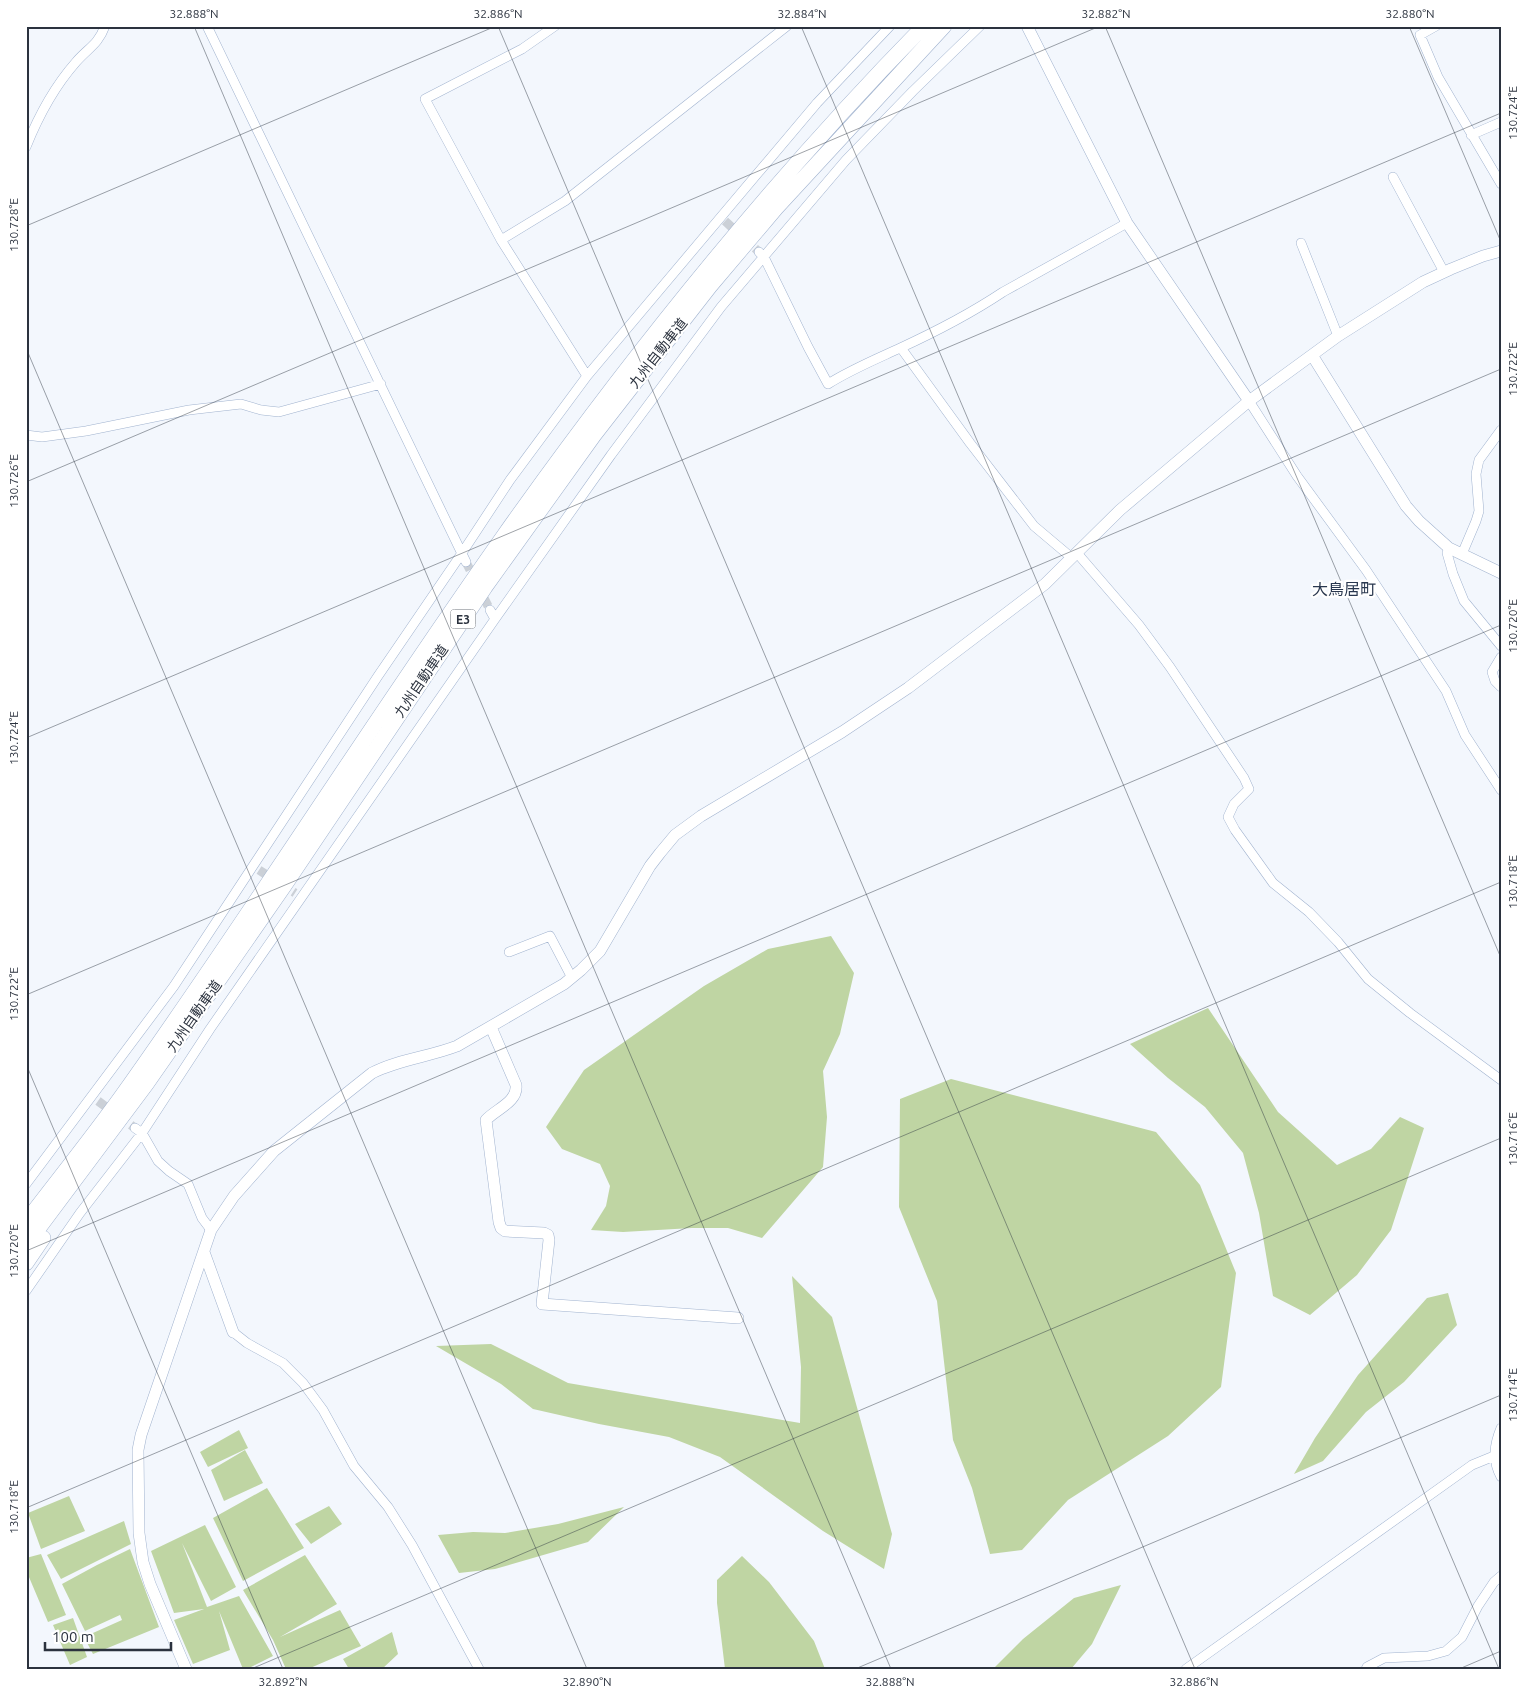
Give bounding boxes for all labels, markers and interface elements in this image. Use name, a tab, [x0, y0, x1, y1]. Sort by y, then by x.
text: 32.888°N	[169, 7, 219, 20]
text: 32.886°N	[473, 7, 523, 20]
text: 32.884°N	[777, 7, 827, 20]
text: 32.882°N	[1081, 7, 1131, 20]
text: 32.880°N	[1385, 7, 1435, 20]
text: 130.724°E	[1506, 86, 1519, 140]
text: 130.728°E	[7, 198, 20, 252]
street label: 九州自動車道	[626, 315, 690, 391]
text: 130.722°E	[1506, 342, 1519, 396]
text: 130.726°E	[7, 454, 20, 508]
district label: 大鳥居町	[1312, 580, 1376, 598]
text: 130.720°E	[1506, 599, 1519, 653]
road number: E3	[450, 610, 476, 628]
street label: 九州自動車道	[391, 642, 451, 720]
text: 130.724°E	[7, 711, 20, 765]
text: 130.718°E	[1506, 855, 1519, 909]
text: 130.722°E	[7, 967, 20, 1021]
street label: 九州自動車道	[163, 977, 225, 1055]
text: 130.716°E	[1506, 1112, 1519, 1166]
text: 130.720°E	[7, 1224, 20, 1278]
text: 130.714°E	[1506, 1368, 1519, 1422]
text: 130.718°E	[7, 1480, 20, 1534]
scale bar	[45, 1620, 171, 1652]
text: 100 m	[52, 1628, 94, 1645]
text: 32.892°N	[258, 1675, 308, 1688]
text: 32.890°N	[562, 1675, 612, 1688]
text: 32.888°N	[865, 1675, 915, 1688]
text: 32.886°N	[1169, 1675, 1219, 1688]

